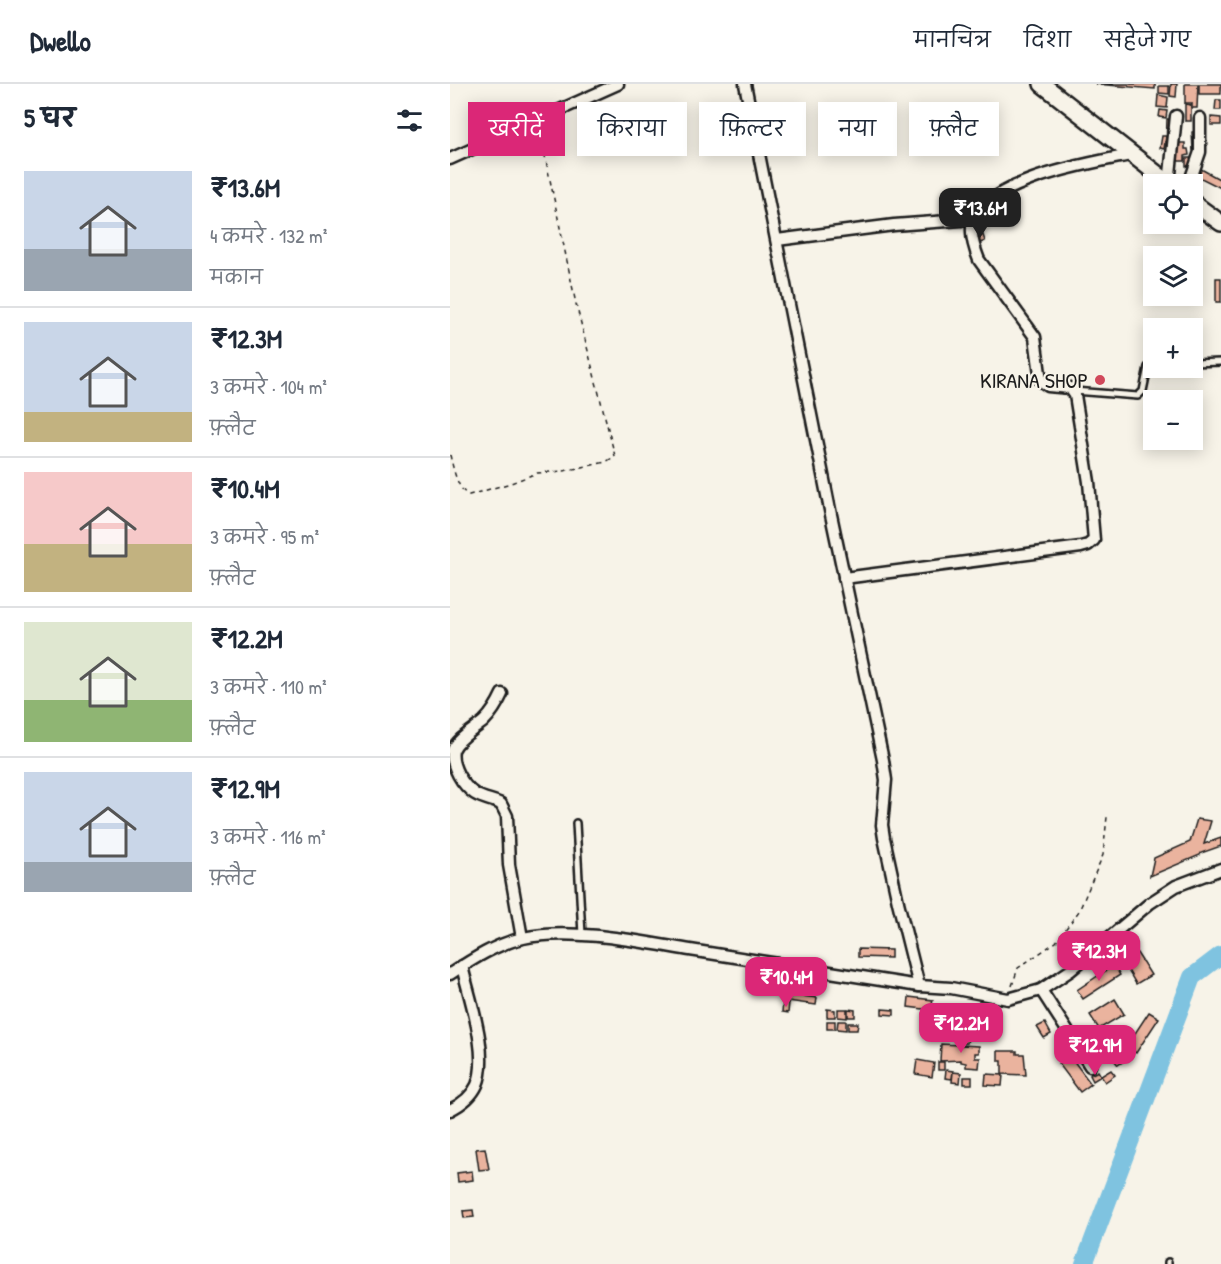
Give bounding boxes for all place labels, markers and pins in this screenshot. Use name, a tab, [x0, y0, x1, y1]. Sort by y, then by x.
pin: ₹13.6M	[931, 188, 1029, 239]
place label: KIRANA SHOP	[980, 365, 1088, 395]
marker: KIRANA SHOP	[1093, 373, 1107, 387]
pin: ₹12.3M	[1050, 931, 1148, 982]
pin: ₹10.4M	[737, 957, 835, 1008]
pin: ₹12.2M	[912, 1003, 1010, 1054]
pin: ₹12.9M	[1046, 1025, 1144, 1076]

